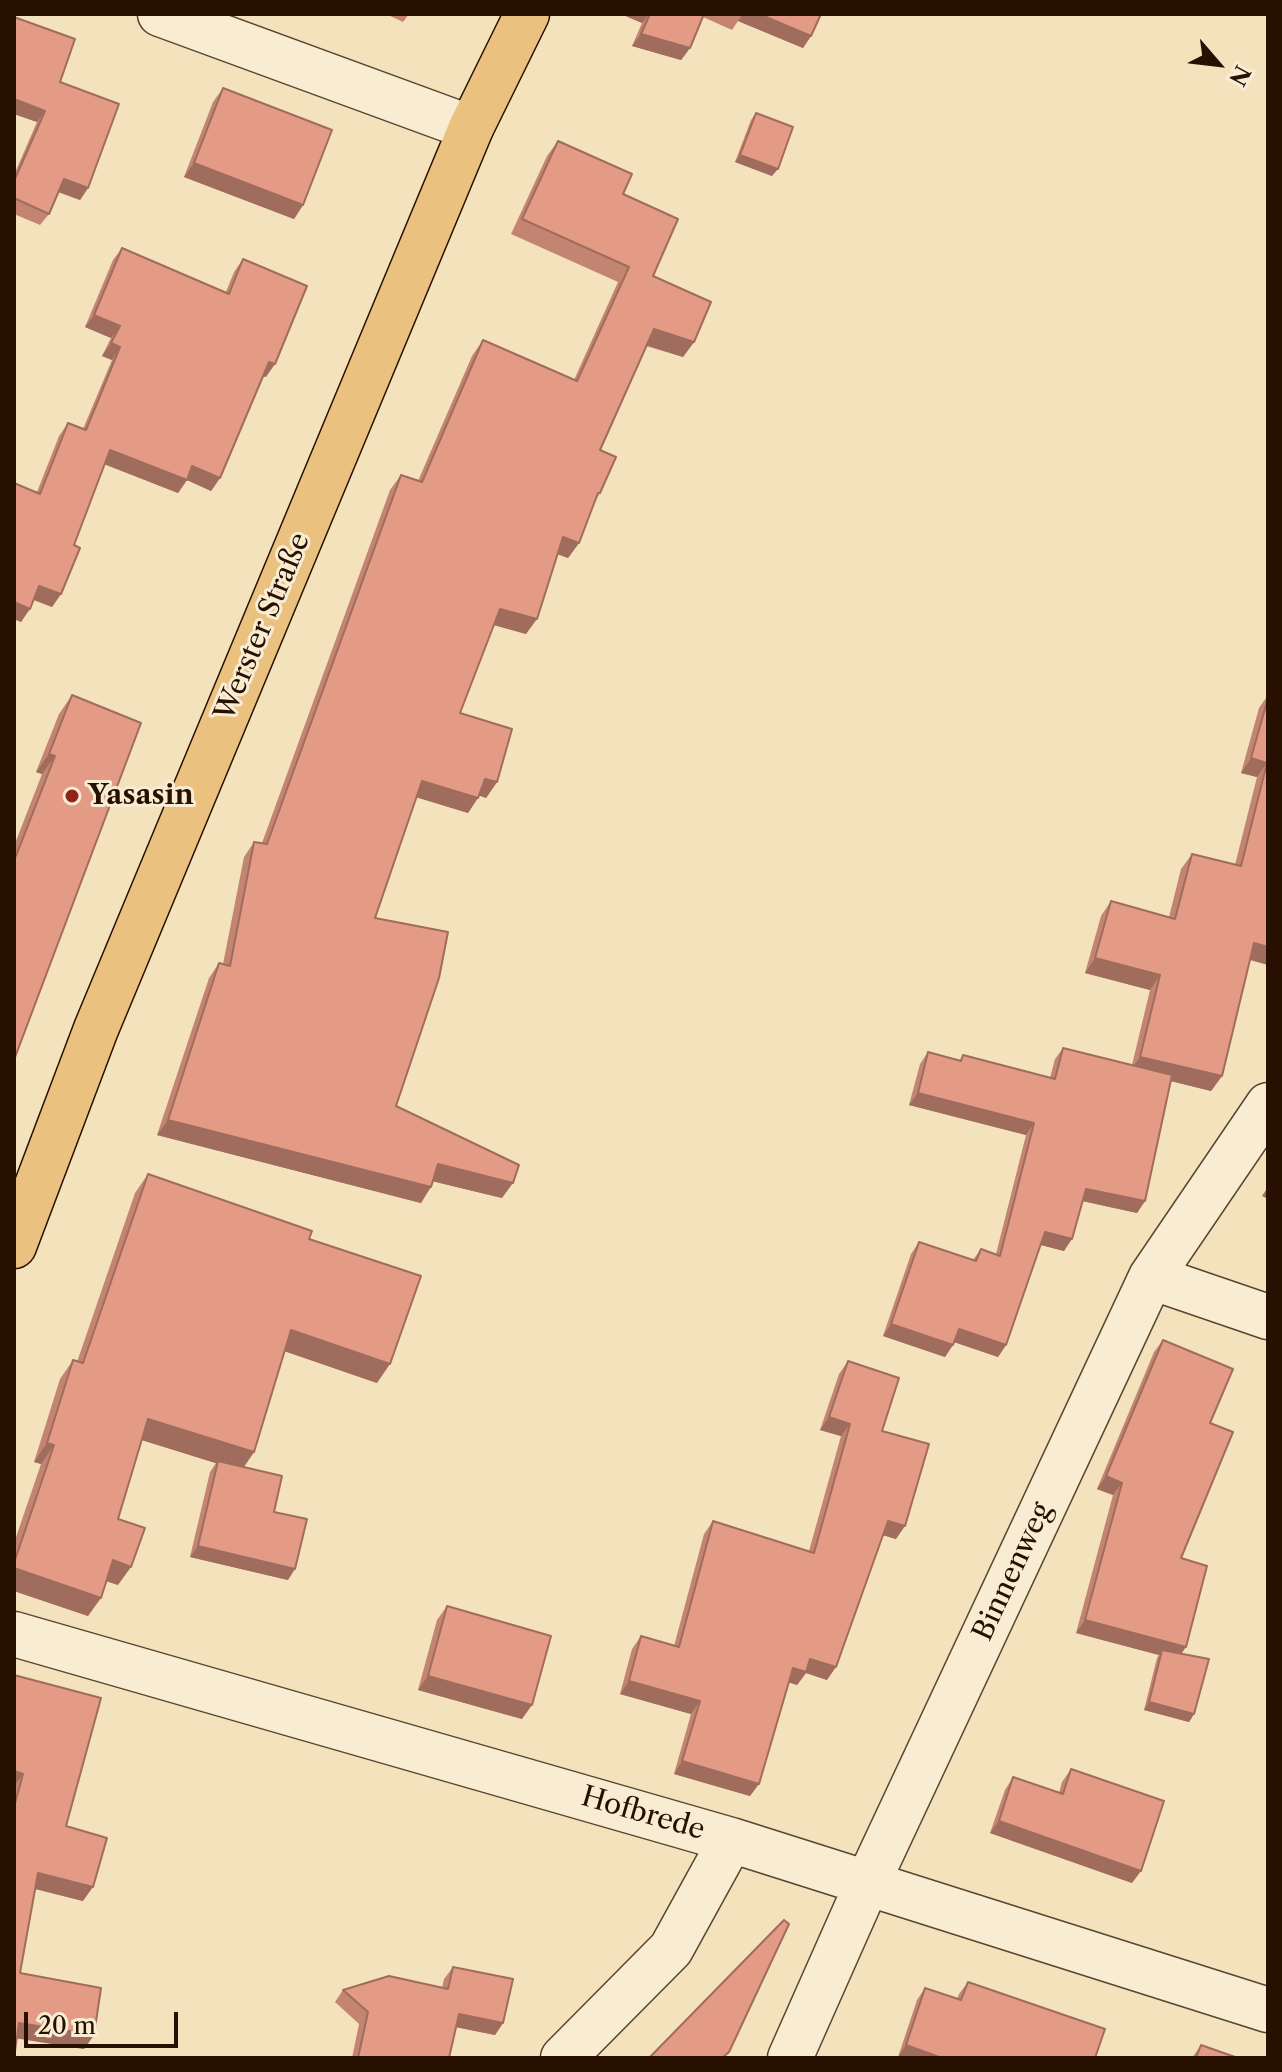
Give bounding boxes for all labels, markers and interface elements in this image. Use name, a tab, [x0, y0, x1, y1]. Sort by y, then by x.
north arrow	[1178, 24, 1258, 104]
text: N	[1223, 61, 1256, 90]
street label: Werster Straße	[208, 528, 318, 726]
place label: Yasasin	[88, 779, 194, 813]
marker: Yasasin	[63, 787, 81, 805]
street label: Binnenweg	[966, 1498, 1060, 1646]
street label: Hofbrede	[577, 1780, 709, 1848]
scale bar	[28, 1996, 182, 2046]
text: 20 m	[38, 2011, 96, 2040]

